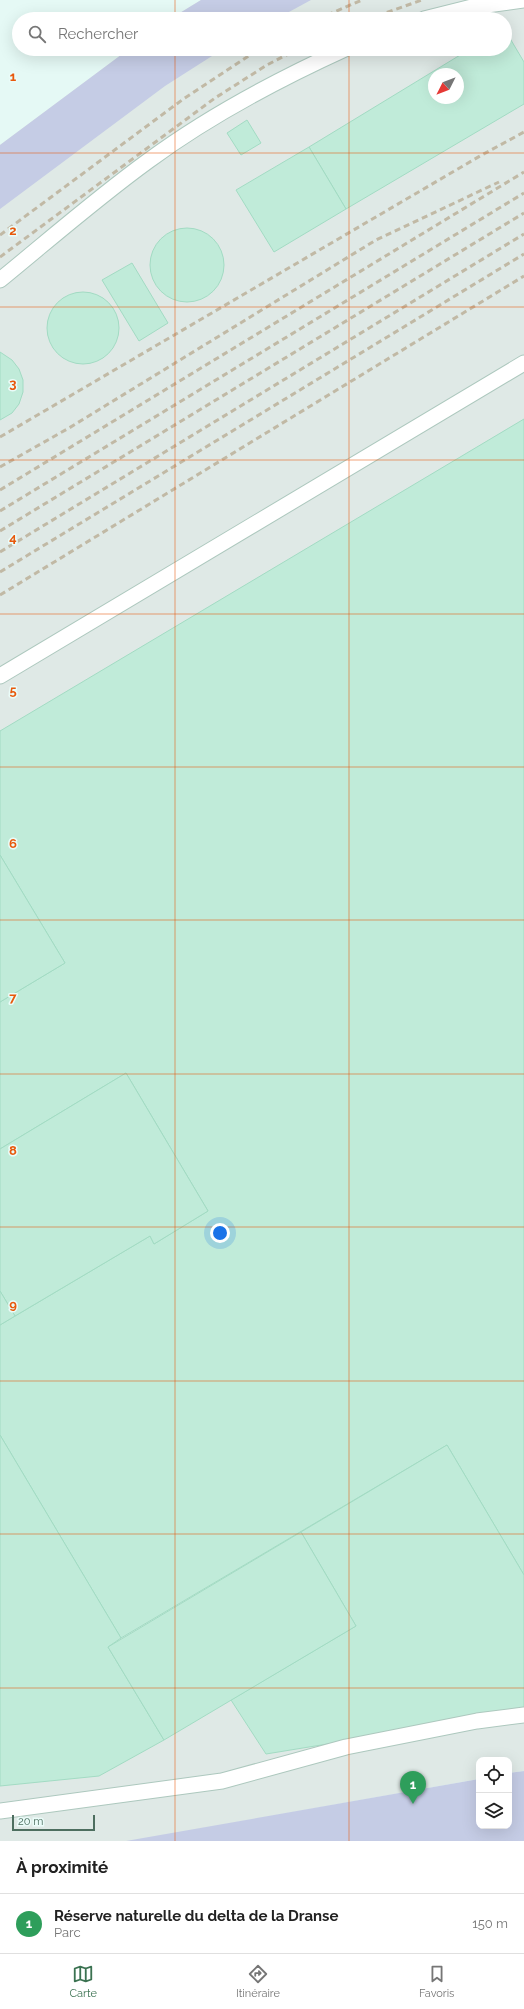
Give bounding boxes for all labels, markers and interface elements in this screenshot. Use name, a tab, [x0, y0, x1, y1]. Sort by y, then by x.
search box	[12, 12, 512, 56]
icon: search	[26, 23, 48, 45]
text: Rechercher	[58, 25, 138, 43]
north arrow	[428, 68, 464, 104]
text: 1	[10, 69, 17, 84]
text: 2	[9, 223, 17, 238]
text: 3	[9, 376, 17, 391]
text: 4	[9, 530, 17, 545]
text: 5	[9, 683, 17, 698]
text: 6	[9, 836, 17, 851]
text: 7	[9, 990, 17, 1005]
text: 8	[9, 1143, 17, 1158]
your location	[210, 1223, 230, 1243]
text: 9	[9, 1297, 17, 1312]
map controls	[476, 1757, 512, 1829]
button: locate	[476, 1757, 512, 1793]
pin: 1	[400, 1771, 426, 1804]
button: layers	[476, 1793, 512, 1829]
scale bar	[12, 1813, 95, 1832]
text: 20 m	[18, 1815, 43, 1828]
text: À proximité	[16, 1857, 108, 1877]
text: Réserve naturelle du delta de la Dranse	[54, 1907, 338, 1925]
text: 1	[26, 1916, 32, 1931]
text: 150 m	[472, 1916, 508, 1931]
text: Parc	[54, 1925, 81, 1940]
tab: Carte	[70, 1963, 97, 2000]
tab: Itinéraire	[236, 1963, 280, 2000]
tab: Favoris	[419, 1963, 454, 2000]

